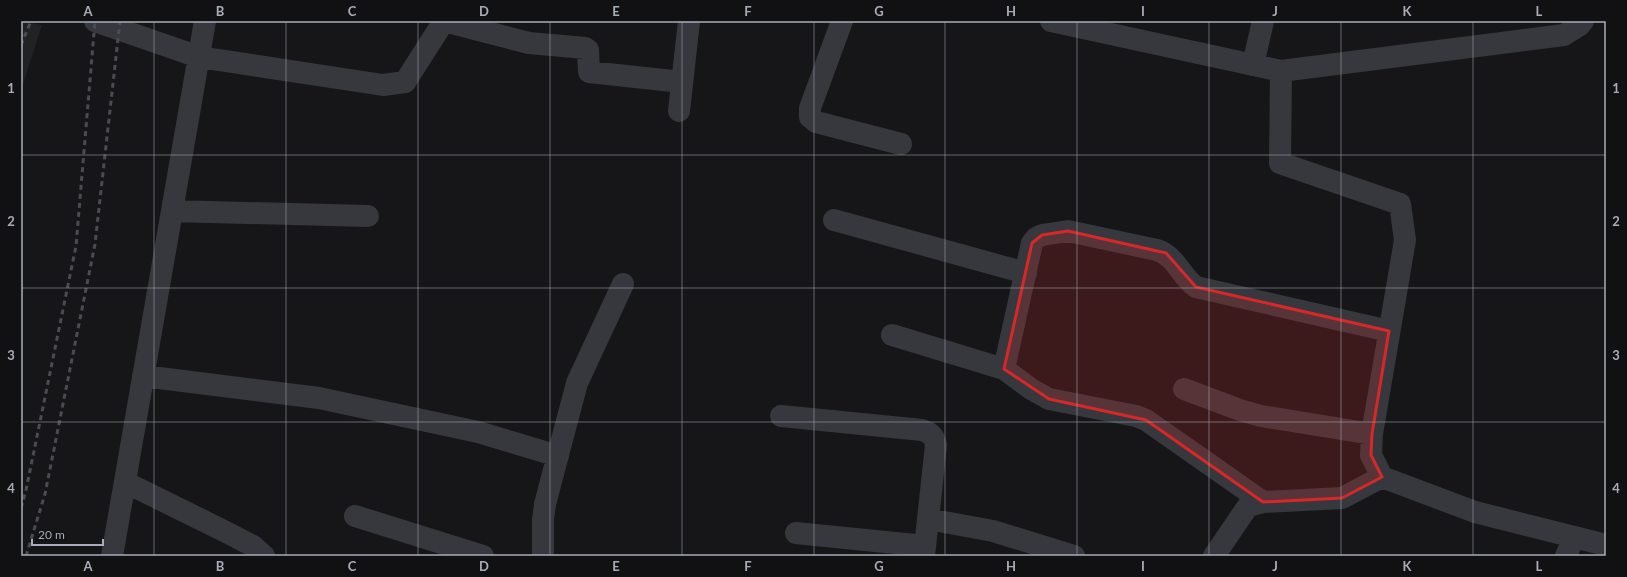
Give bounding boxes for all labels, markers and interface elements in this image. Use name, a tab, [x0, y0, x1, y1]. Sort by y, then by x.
text: A	[82, 3, 93, 19]
text: B	[216, 3, 225, 19]
text: C	[348, 3, 357, 19]
text: D	[479, 3, 489, 19]
text: E	[612, 3, 620, 19]
text: F	[744, 3, 752, 19]
text: G	[874, 3, 884, 19]
text: H	[1006, 3, 1016, 19]
text: I	[1141, 3, 1145, 19]
text: J	[1272, 3, 1278, 19]
text: K	[1403, 3, 1413, 19]
text: L	[1536, 3, 1543, 19]
text: 1	[7, 80, 15, 96]
text: 1	[1612, 80, 1620, 96]
text: 2	[7, 213, 15, 229]
text: 2	[1612, 213, 1620, 229]
text: 3	[7, 347, 15, 363]
text: 3	[1612, 347, 1620, 363]
text: 4	[7, 480, 15, 496]
text: 4	[1612, 480, 1620, 496]
scale bar	[32, 521, 103, 547]
text: 20 m	[38, 527, 65, 542]
text: A	[82, 558, 93, 574]
text: B	[216, 558, 225, 574]
text: C	[348, 558, 357, 574]
text: D	[479, 558, 489, 574]
text: E	[612, 558, 620, 574]
text: F	[744, 558, 752, 574]
text: G	[874, 558, 884, 574]
text: H	[1006, 558, 1016, 574]
text: I	[1141, 558, 1145, 574]
text: J	[1272, 558, 1278, 574]
text: K	[1403, 558, 1413, 574]
text: L	[1536, 558, 1543, 574]

